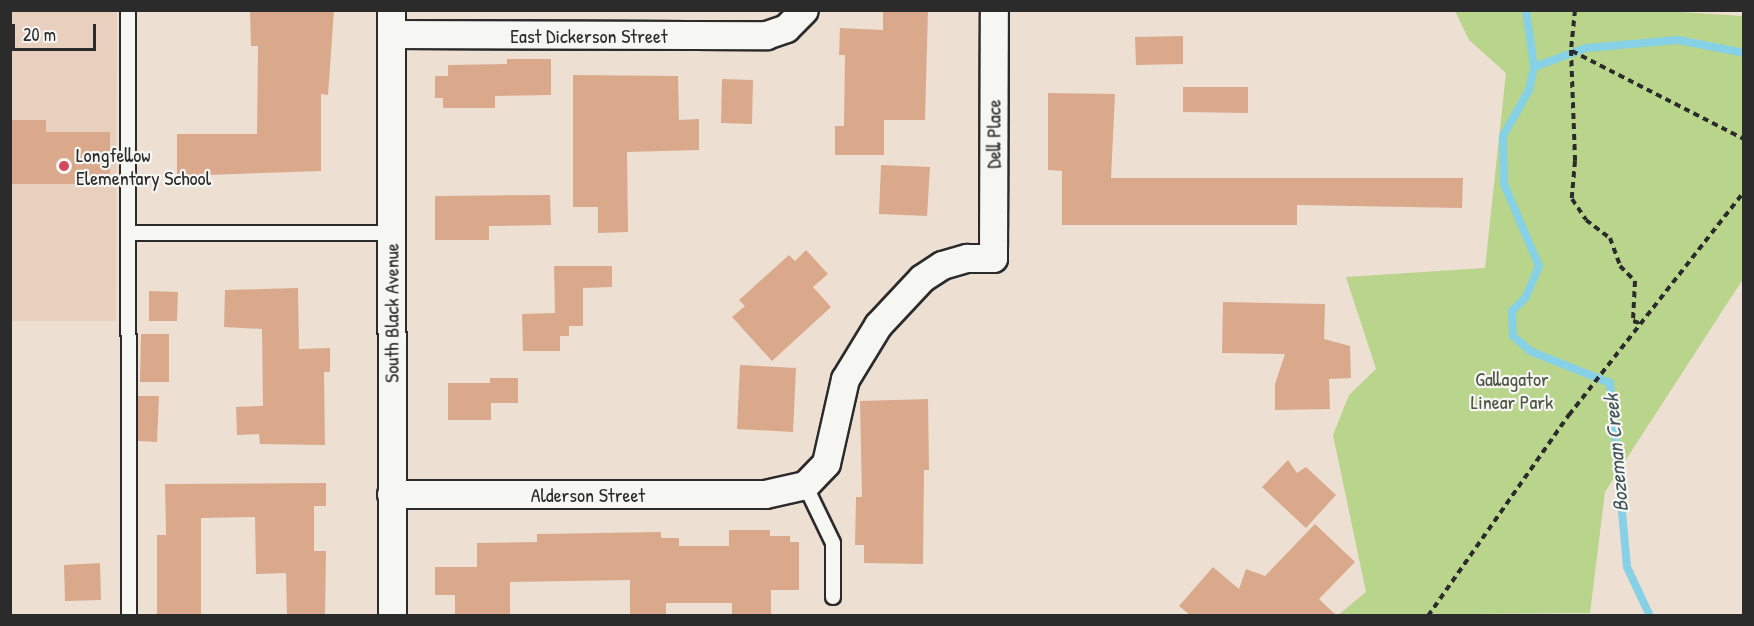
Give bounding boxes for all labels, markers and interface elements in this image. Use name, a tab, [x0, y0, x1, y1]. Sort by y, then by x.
scale bar	[15, 12, 99, 50]
text: 20 m	[23, 22, 56, 47]
street label: East Dickerson Street	[510, 23, 668, 47]
street label: Dell Place	[981, 99, 1005, 169]
place label: Longfellow Elementary School	[76, 142, 211, 189]
marker: Longfellow Elementary School	[57, 159, 71, 173]
street label: South Black Avenue	[379, 243, 403, 383]
park label: Gallagator Linear Park	[1471, 367, 1553, 414]
water label: Bozeman Creek	[1598, 393, 1634, 513]
street label: Alderson Street	[531, 482, 645, 506]

